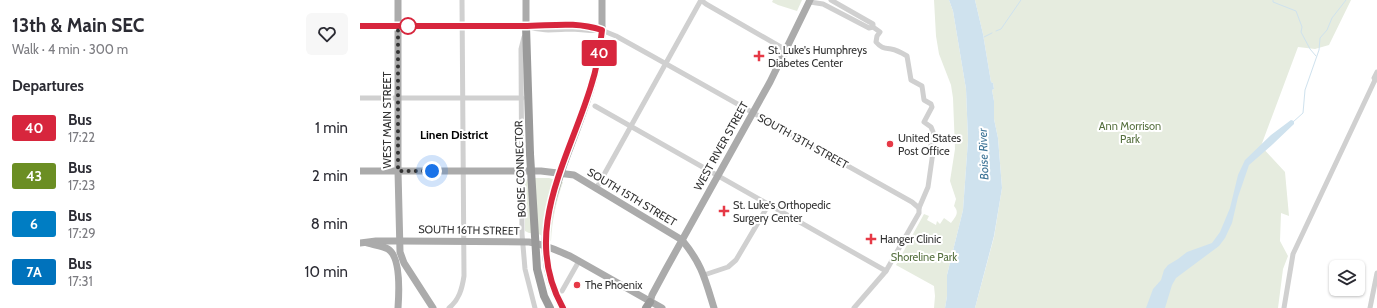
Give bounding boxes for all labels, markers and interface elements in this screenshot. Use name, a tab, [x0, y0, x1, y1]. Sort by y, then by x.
button: heart	[306, 13, 348, 55]
text: 13th & Main SEC	[12, 14, 144, 37]
unlabelled marker	[399, 17, 417, 35]
line badge: 40	[581, 40, 617, 66]
text: Walk · 4 min · 300 m	[12, 41, 128, 57]
place label: St. Luke's Humphreys Diabetes Center	[768, 43, 867, 70]
text: 40	[590, 44, 608, 62]
marker: St. Luke's Humphreys Diabetes Center	[753, 50, 765, 62]
street label: WEST MAIN STREET	[380, 71, 394, 168]
text: Departures	[12, 77, 84, 95]
street label: WEST RIVER STREET	[691, 99, 751, 193]
street label: SOUTH 13TH STREET	[755, 110, 851, 172]
text: Bus	[68, 111, 92, 129]
text: 40	[25, 119, 43, 137]
text: 1 min	[315, 119, 348, 137]
park label: Ann Morrison Park	[1099, 119, 1161, 146]
street label: BOISE CONNECTOR	[511, 120, 529, 218]
district label: Linen District	[420, 127, 488, 142]
water label: Boise River	[975, 127, 991, 180]
text: 17:22	[68, 129, 95, 145]
place label: United States Post Office	[898, 131, 962, 158]
marker: United States Post Office	[885, 139, 895, 149]
text: Bus	[68, 159, 92, 177]
your location	[422, 161, 442, 181]
street label: SOUTH 15TH STREET	[585, 165, 679, 229]
text: 43	[26, 167, 42, 185]
text: 2 min	[312, 167, 348, 185]
text: 17:23	[68, 177, 95, 193]
place label: St. Luke's Orthopedic Surgery Center	[733, 198, 831, 225]
marker: St. Luke's Orthopedic Surgery Center	[718, 205, 730, 217]
text: Bus	[68, 207, 92, 225]
text: 6	[30, 215, 38, 233]
text: 8 min	[311, 215, 348, 233]
street label: SOUTH 16TH STREET	[418, 222, 520, 238]
text: 17:29	[68, 225, 96, 241]
place label: Hanger Clinic	[880, 232, 941, 246]
marker: Hanger Clinic	[865, 233, 877, 245]
park label: Shoreline Park	[891, 250, 957, 264]
text: Bus	[68, 255, 92, 273]
map controls	[1329, 260, 1365, 296]
button: layers	[1329, 260, 1365, 296]
text: 7A	[26, 263, 42, 281]
text: 10 min	[305, 263, 348, 281]
text: 17:31	[68, 273, 93, 289]
place label: The Phoenix	[585, 278, 643, 292]
marker: The Phoenix	[572, 280, 582, 290]

